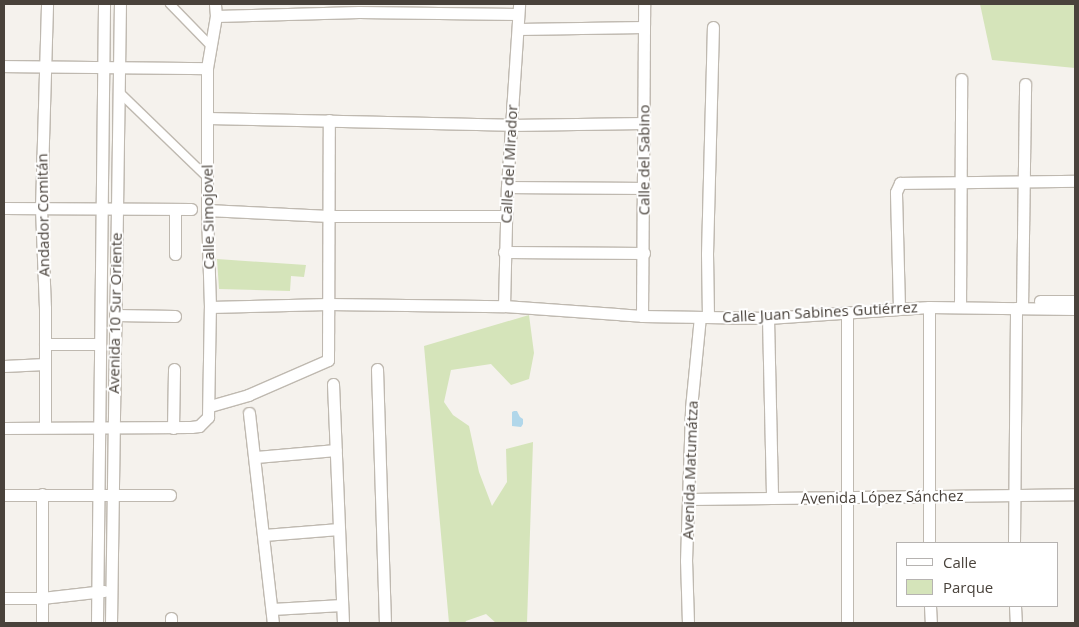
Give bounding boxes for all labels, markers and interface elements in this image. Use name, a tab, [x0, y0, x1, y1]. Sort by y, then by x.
street label: Calle del Mirador	[497, 104, 521, 224]
street label: Calle del Sabino	[635, 105, 653, 215]
street label: Andador Comitán	[33, 153, 53, 277]
street label: Calle Simojovel	[198, 164, 218, 270]
street label: Avenida 10 Sur Oriente	[105, 232, 125, 394]
street label: Calle Juan Sabines Gutiérrez	[722, 298, 918, 326]
street label: Avenida Matumátza	[679, 400, 701, 540]
street label: Avenida López Sánchez	[800, 487, 964, 507]
legend	[896, 542, 1059, 607]
text: Calle	[943, 552, 977, 572]
text: Parque	[943, 577, 993, 597]

